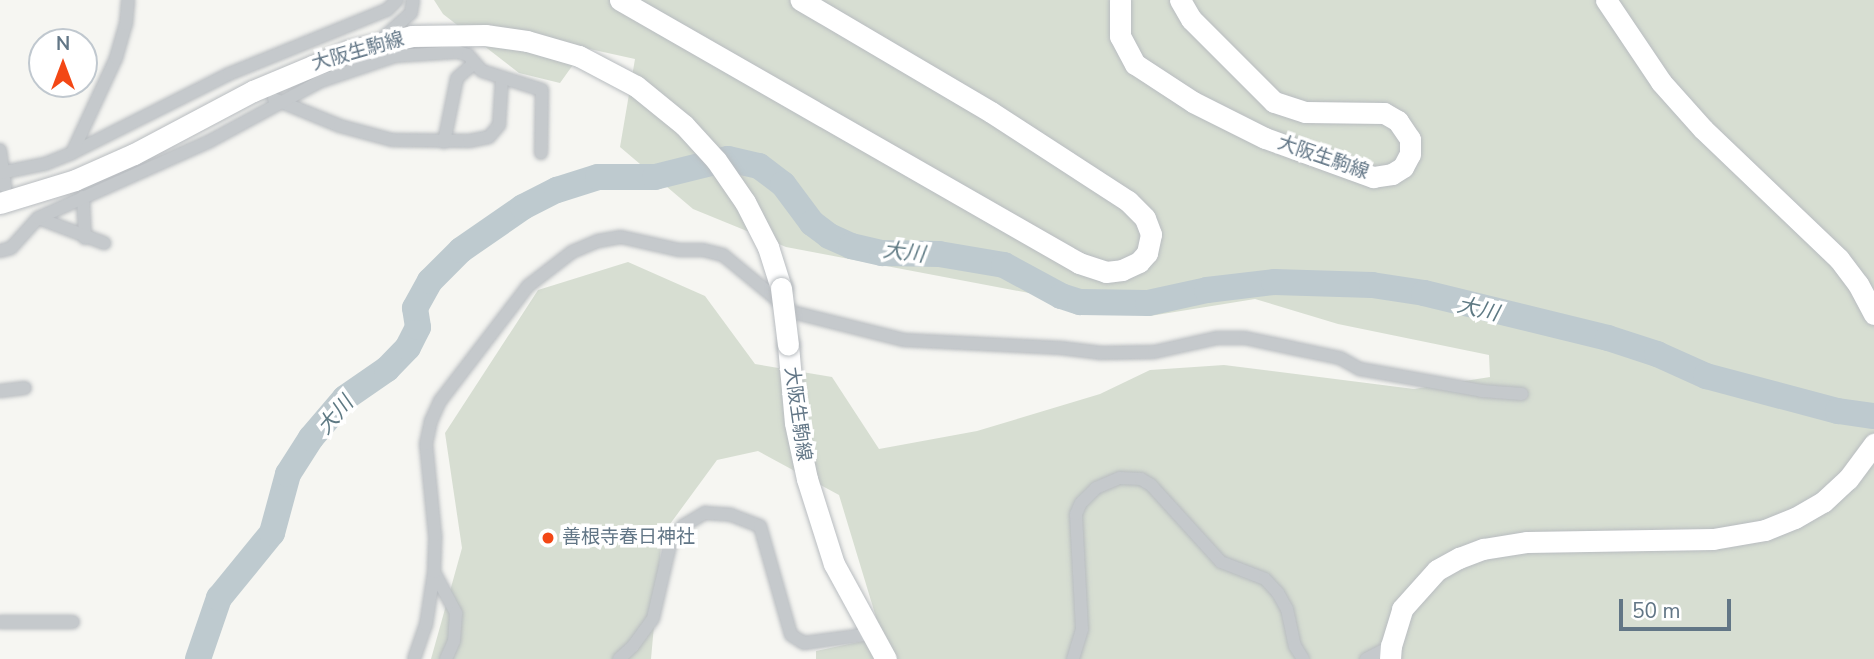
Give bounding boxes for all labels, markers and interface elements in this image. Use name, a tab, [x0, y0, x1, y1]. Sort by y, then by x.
north arrow	[28, 28, 98, 98]
street label: 大阪生駒線	[309, 28, 407, 76]
text: N	[56, 31, 70, 57]
street label: 大阪生駒線	[1274, 132, 1372, 184]
water label: 大川	[882, 237, 926, 267]
water label: 大川	[1455, 292, 1501, 326]
street label: 大阪生駒線	[779, 365, 815, 463]
water label: 大川	[312, 391, 358, 439]
place label: 善根寺春日神社	[562, 527, 695, 549]
marker: 善根寺春日神社	[540, 530, 556, 546]
scale bar	[1622, 586, 1734, 630]
text: 50 m	[1632, 597, 1681, 625]

